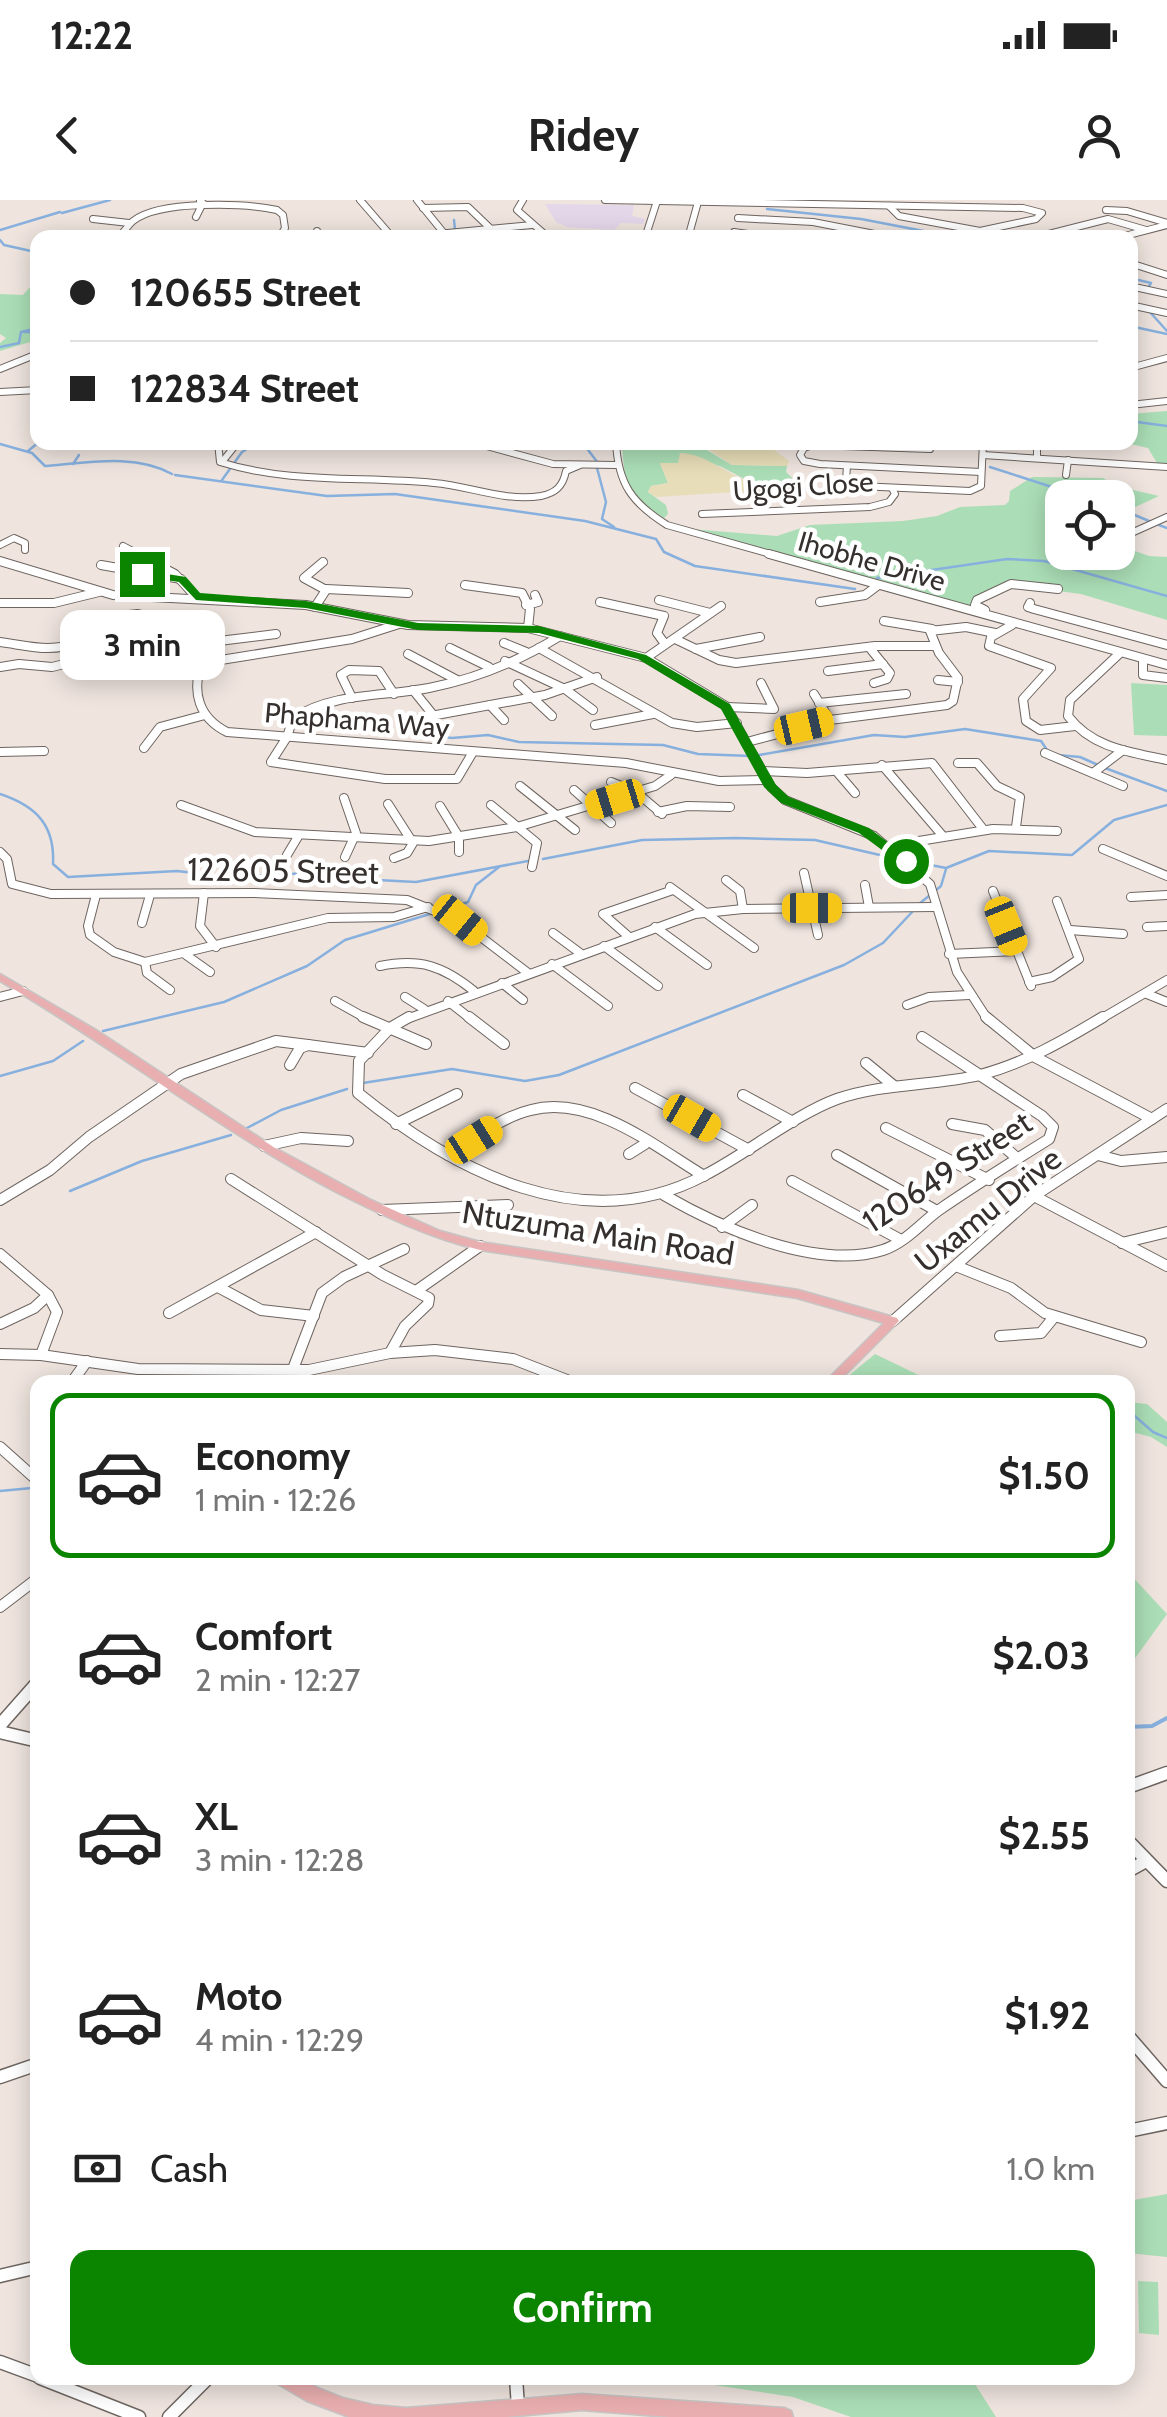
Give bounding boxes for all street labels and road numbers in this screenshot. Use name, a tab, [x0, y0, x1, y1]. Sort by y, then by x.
street label: Ugogi Close	[731, 464, 875, 508]
street label: Ihobhe Drive	[794, 524, 950, 598]
street label: Phaphama Way	[263, 695, 451, 745]
street label: 122605 Street	[187, 849, 379, 892]
street label: 120649 Street	[855, 1102, 1039, 1241]
street label: Uxamu Drive	[907, 1139, 1069, 1281]
street label: Ntuzuma Main Road	[459, 1192, 737, 1273]

